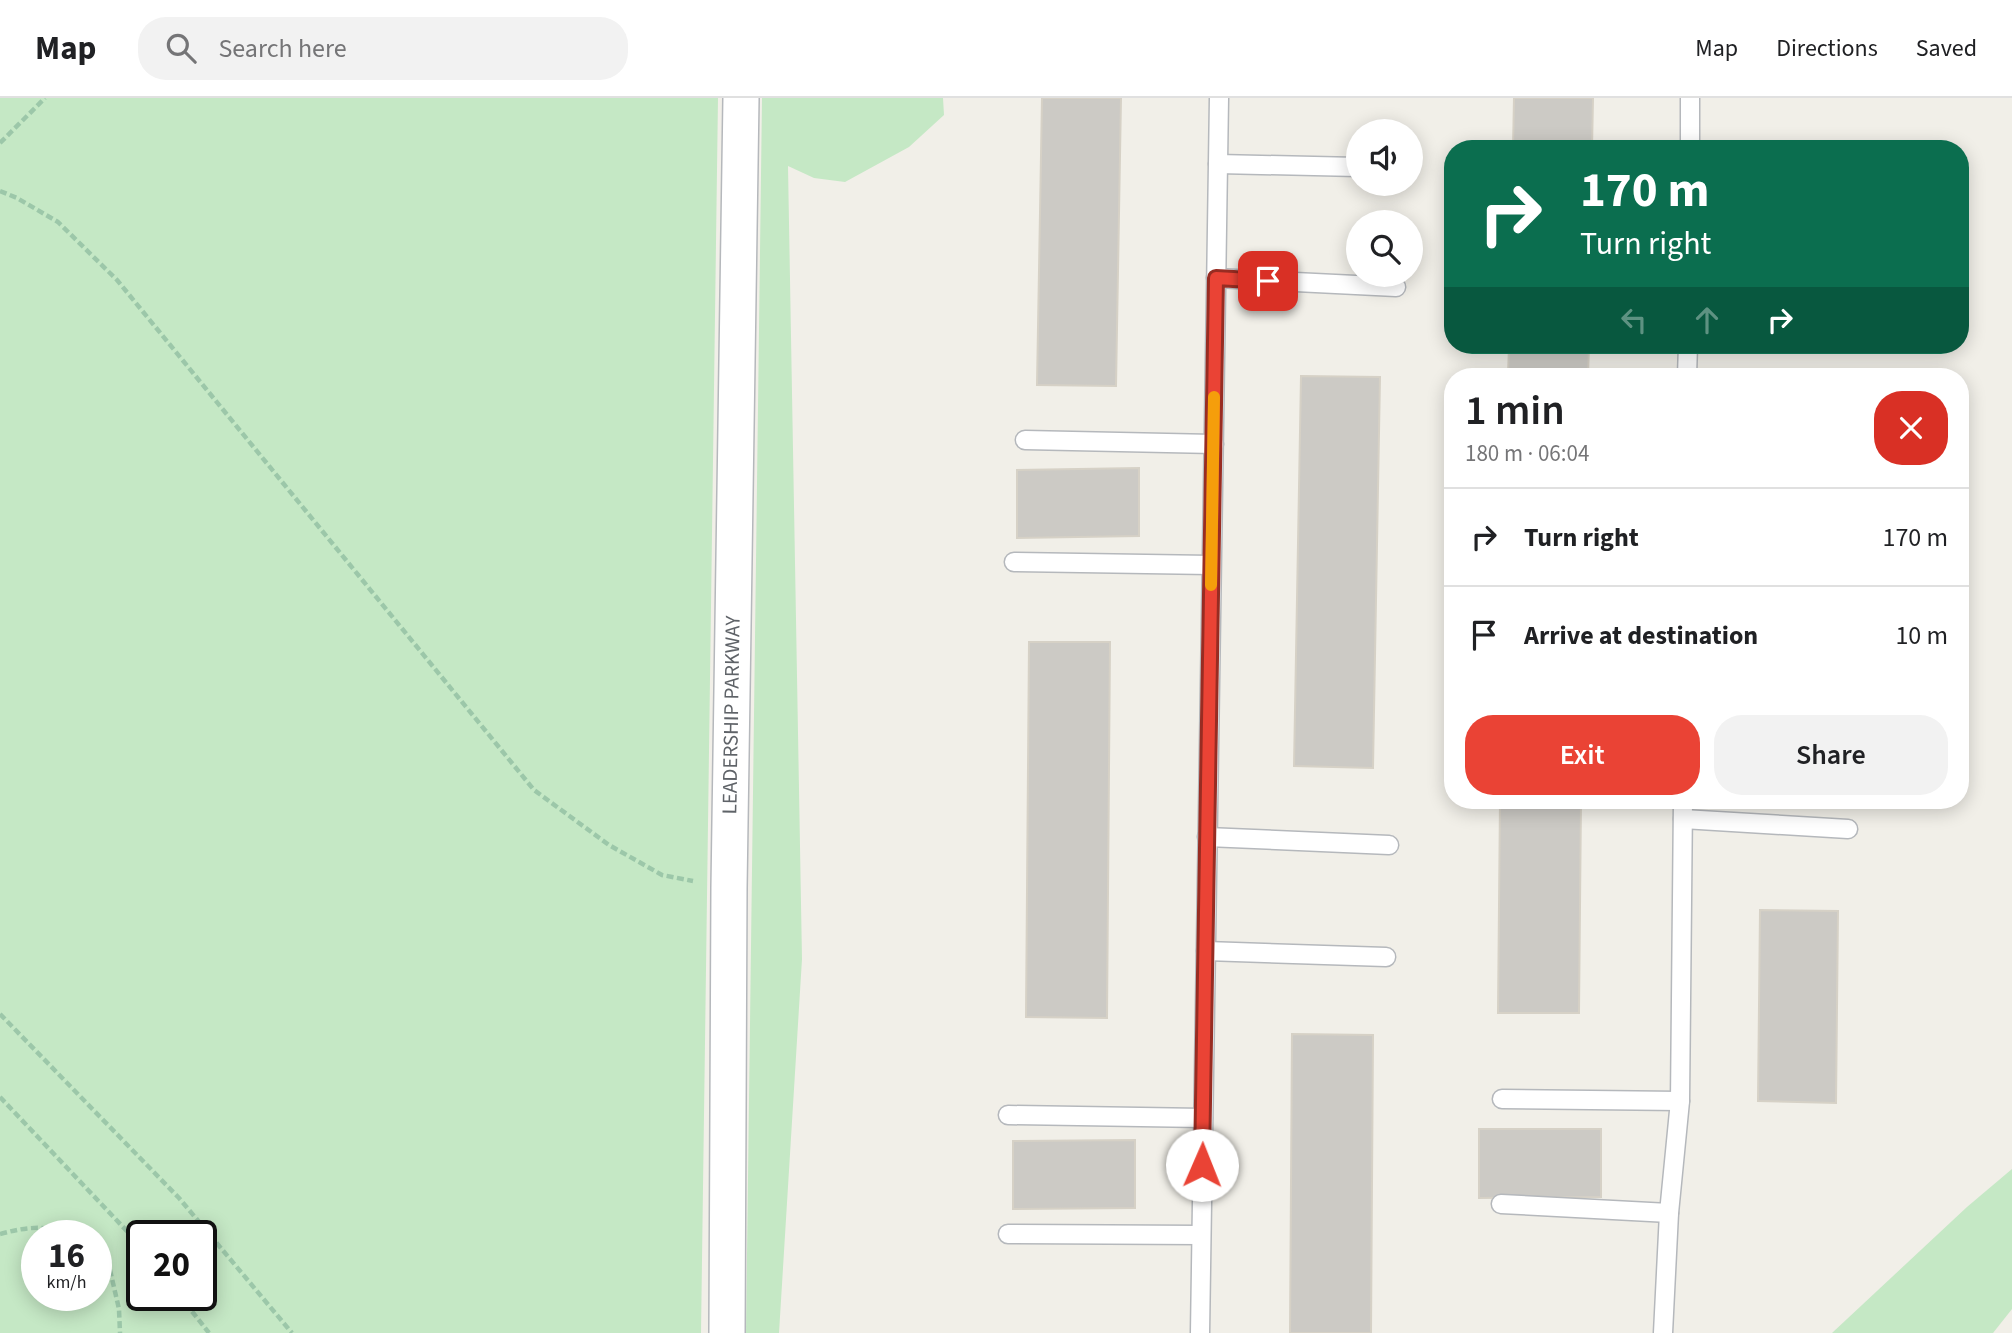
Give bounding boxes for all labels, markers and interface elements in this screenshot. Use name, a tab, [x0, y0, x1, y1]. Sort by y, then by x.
search box	[138, 17, 628, 80]
text: Map	[35, 25, 96, 72]
icon: search	[162, 29, 200, 67]
text: Search here	[218, 30, 347, 67]
text: Map	[1695, 31, 1738, 66]
text: Directions	[1776, 31, 1878, 66]
text: Saved	[1916, 31, 1977, 66]
map controls	[1346, 119, 1423, 287]
button: sound	[1346, 119, 1423, 196]
text: 170 m	[1580, 156, 1709, 226]
icon: right	[1465, 168, 1556, 259]
button: search	[1346, 210, 1423, 287]
text: Turn right	[1580, 221, 1711, 267]
pin	[1238, 251, 1298, 311]
icon: arrive	[1249, 262, 1287, 300]
icon: left	[1615, 301, 1653, 339]
icon: ahead	[1688, 301, 1726, 339]
icon: right	[1761, 301, 1799, 339]
text: 1 min	[1465, 381, 1565, 441]
button: close	[1874, 391, 1948, 465]
text: 180 m · 06:04	[1465, 437, 1589, 470]
icon: right	[1465, 518, 1503, 556]
text: Turn right	[1524, 519, 1639, 556]
text: 170 m	[1882, 519, 1948, 556]
street label: LEADERSHIP PARKWAY	[714, 614, 748, 815]
icon: arrive	[1465, 616, 1503, 654]
text: Arrive at destination	[1524, 617, 1758, 654]
text: 10 m	[1895, 617, 1948, 654]
button: Exit	[1465, 715, 1700, 795]
button: Share	[1714, 715, 1948, 795]
position arrow	[1165, 1128, 1239, 1202]
speed limit sign: 20	[126, 1220, 217, 1311]
text: 16	[48, 1231, 85, 1281]
text: km/h	[47, 1270, 86, 1295]

